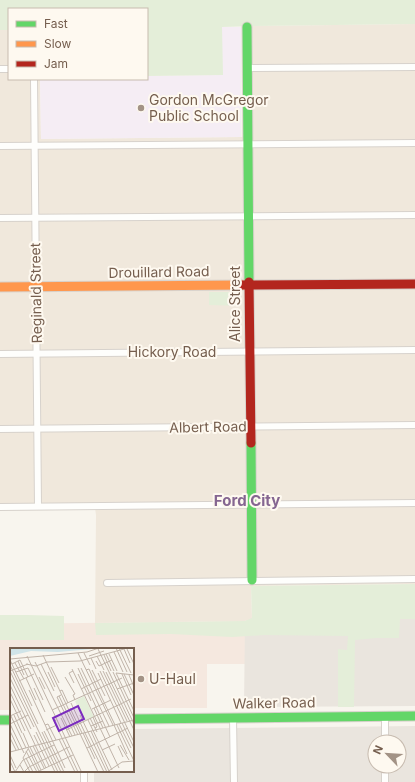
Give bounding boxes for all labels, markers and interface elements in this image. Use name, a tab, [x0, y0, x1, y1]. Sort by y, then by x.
legend	[8, 8, 148, 80]
text: Fast	[44, 16, 68, 31]
text: Slow	[44, 36, 72, 51]
text: Jam	[44, 56, 68, 71]
place label: Gordon McGregor Public School	[149, 91, 269, 124]
marker: Gordon McGregor Public School	[136, 103, 146, 113]
street label: Reginald Street	[26, 242, 45, 343]
street label: Drouillard Road	[108, 262, 210, 281]
street label: Alice Street	[226, 266, 243, 342]
street label: Hickory Road	[128, 343, 216, 360]
street label: Albert Road	[169, 417, 247, 436]
district label: Ford City	[214, 491, 280, 510]
inset map	[10, 648, 134, 772]
place label: U-Haul	[149, 670, 196, 687]
marker: U-Haul	[136, 674, 146, 684]
street label: Walker Road	[232, 693, 316, 712]
north arrow	[367, 734, 407, 774]
text: N	[370, 743, 386, 757]

